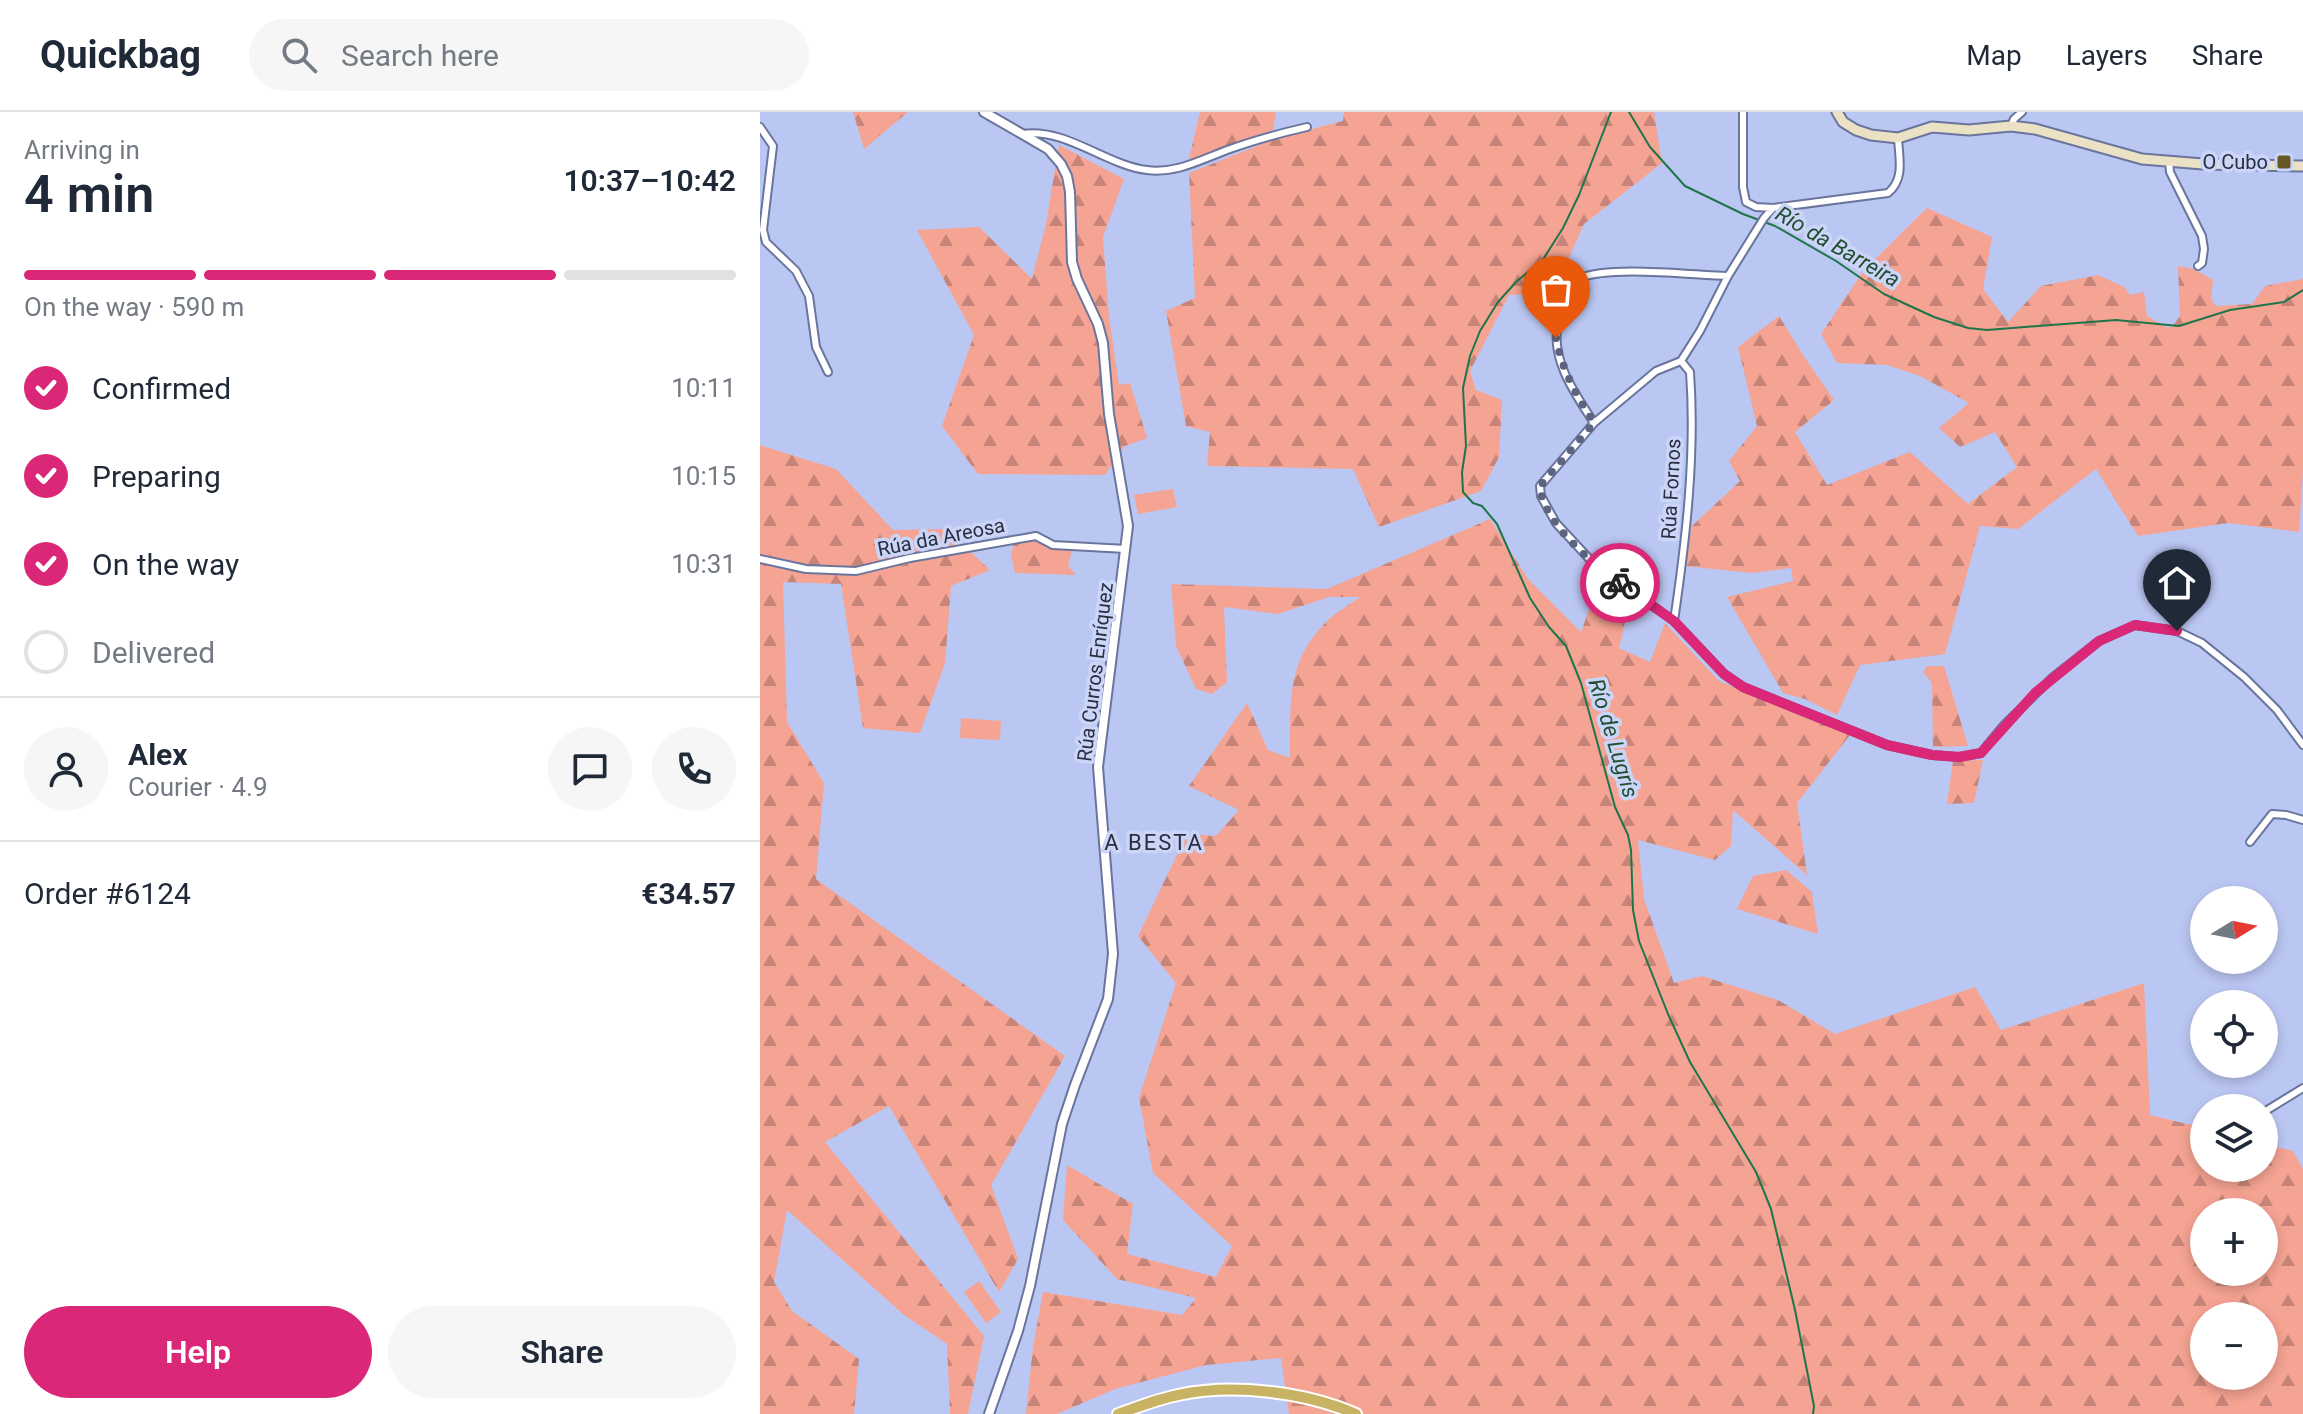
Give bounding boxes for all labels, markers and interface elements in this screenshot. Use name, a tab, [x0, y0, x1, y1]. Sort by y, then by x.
search box	[249, 19, 809, 91]
text: Quickbag	[40, 33, 201, 77]
icon: search	[277, 33, 321, 77]
text: Search here	[341, 38, 499, 73]
text: Map	[1966, 39, 2022, 72]
text: Layers	[2066, 39, 2148, 72]
text: Share	[2192, 39, 2263, 72]
text: Arriving in	[24, 135, 140, 165]
place label: O Cubo	[2203, 150, 2268, 174]
marker: O Cubo	[2275, 153, 2293, 171]
text: 10:37–10:42	[563, 163, 736, 198]
text: 4 min	[24, 164, 154, 225]
water label: Río da Barreira	[1771, 201, 1904, 292]
pin	[1522, 256, 1590, 338]
icon: bag	[1534, 268, 1578, 312]
text: On the way · 590 m	[24, 292, 244, 322]
icon: check	[24, 366, 68, 410]
text: Confirmed	[92, 371, 231, 406]
text: 10:11	[671, 373, 736, 403]
street label: Rúa Fornos	[1656, 438, 1686, 540]
icon: check	[24, 454, 68, 498]
text: Preparing	[92, 459, 221, 494]
text: 10:15	[671, 461, 736, 491]
street label: Rúa da Areosa	[875, 513, 1007, 561]
icon: check	[24, 542, 68, 586]
courier	[1580, 543, 1660, 623]
text: On the way	[92, 547, 239, 582]
text: 10:31	[671, 549, 736, 579]
pin	[2143, 549, 2211, 631]
icon: bike	[1598, 561, 1642, 605]
icon: home	[2155, 561, 2199, 605]
street label: Rúa Curros Enríquez	[1072, 581, 1118, 763]
text: Delivered	[92, 635, 215, 670]
water label: Río de Lugrís	[1584, 676, 1643, 801]
button: person	[24, 727, 108, 811]
button: chat	[548, 727, 632, 811]
button: phone	[652, 727, 736, 811]
text: Alex	[128, 737, 188, 772]
text: Courier · 4.9	[128, 772, 268, 802]
district label: A BESTA	[1104, 830, 1204, 855]
text: Order #6124	[24, 876, 191, 911]
text: €34.57	[641, 876, 736, 911]
north arrow	[2190, 886, 2278, 974]
map controls	[2190, 886, 2278, 1390]
button: locate	[2190, 990, 2278, 1078]
button: layers	[2190, 1094, 2278, 1182]
button: +	[2190, 1198, 2278, 1286]
button: −	[2190, 1302, 2278, 1390]
button: Help	[24, 1306, 372, 1398]
button: Share	[388, 1306, 736, 1398]

